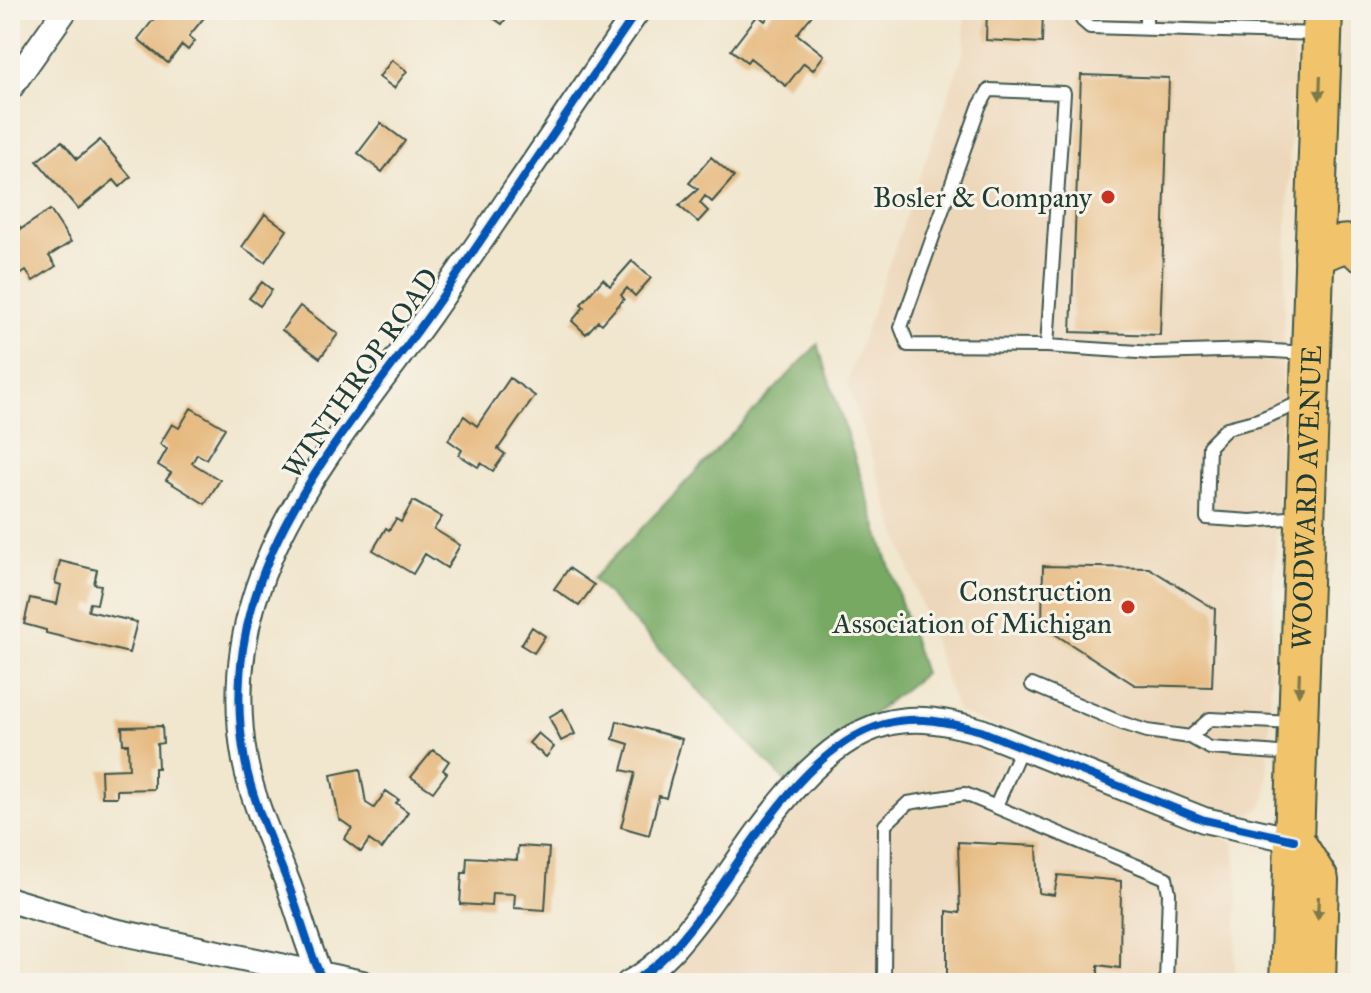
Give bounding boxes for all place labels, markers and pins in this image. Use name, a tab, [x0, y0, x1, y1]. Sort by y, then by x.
place label: Bosler & Company	[873, 180, 1093, 215]
marker: Bosler & Company	[1099, 188, 1117, 206]
place label: Construction Association of Michigan	[832, 574, 1112, 641]
marker: Construction Association of Michigan	[1119, 598, 1137, 616]

